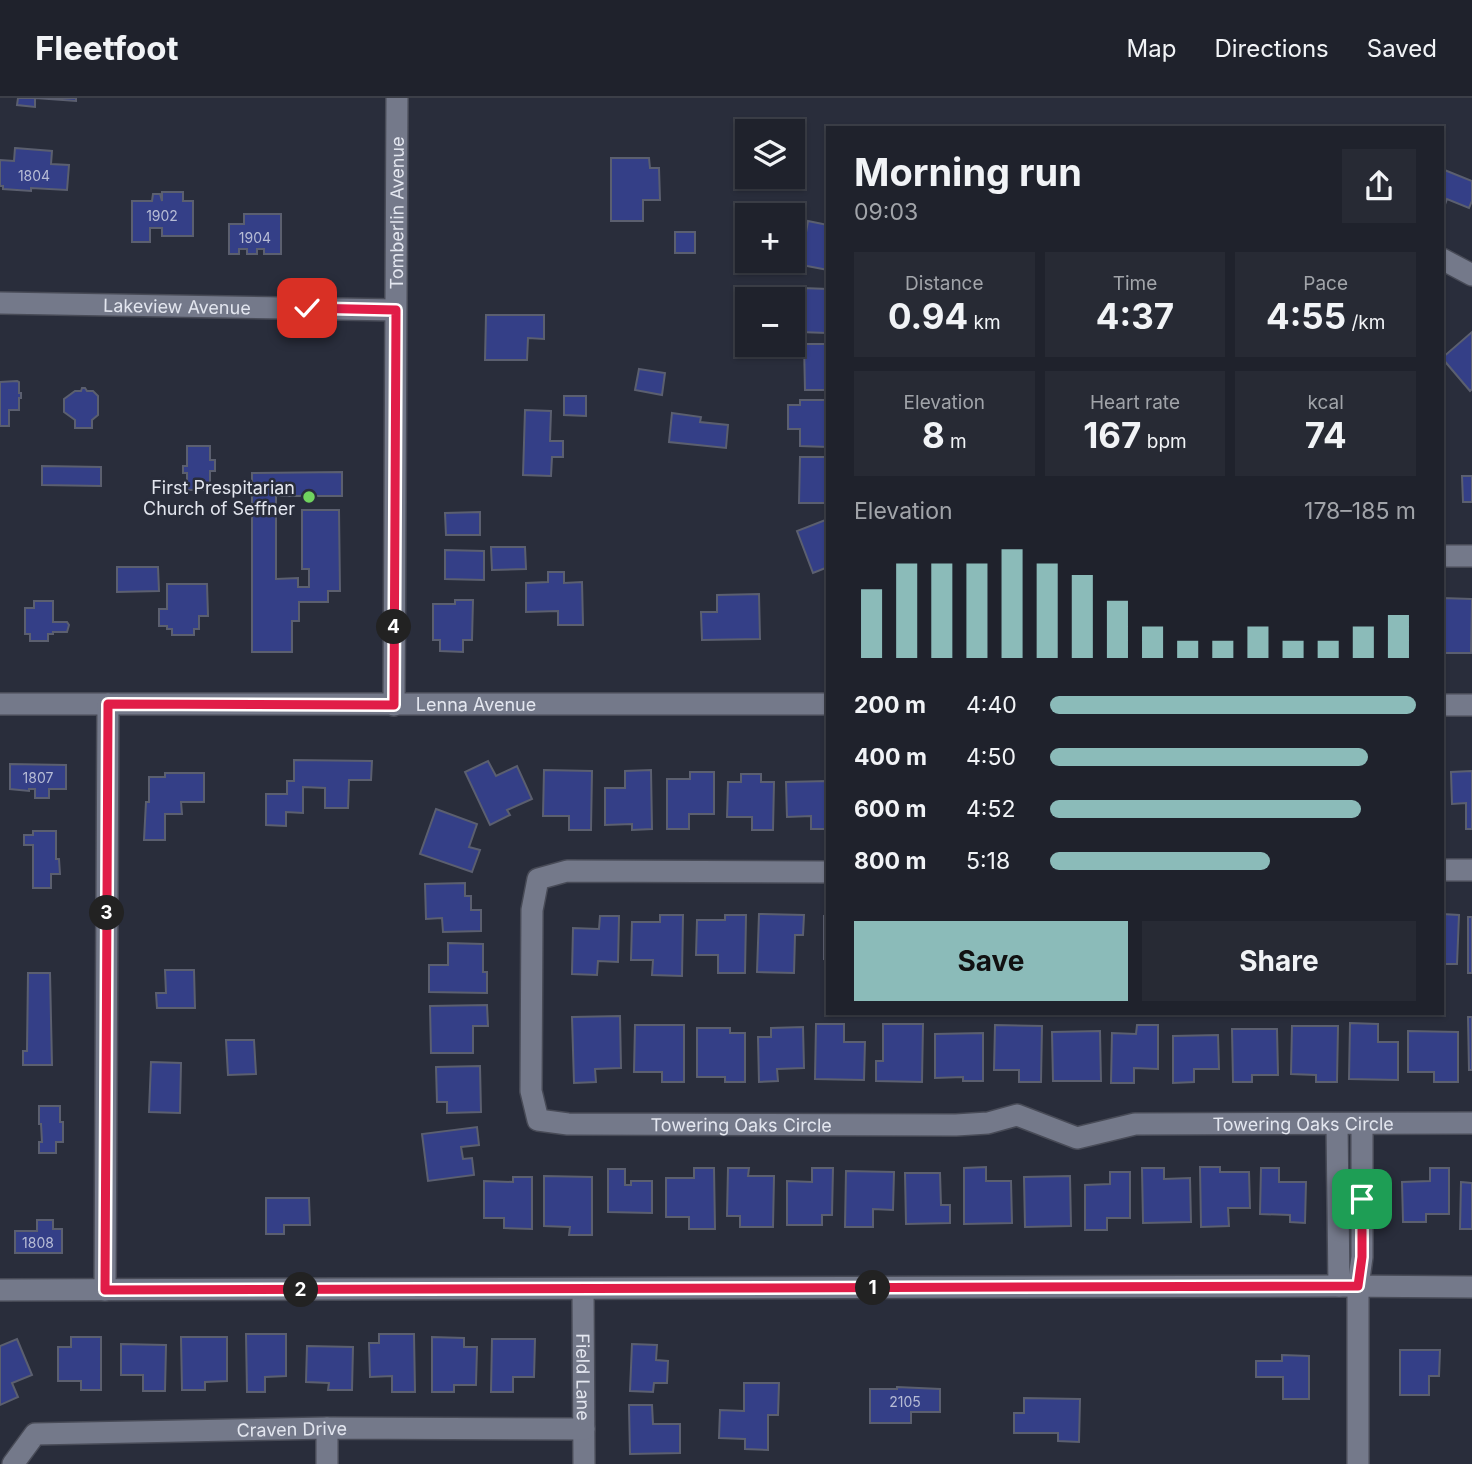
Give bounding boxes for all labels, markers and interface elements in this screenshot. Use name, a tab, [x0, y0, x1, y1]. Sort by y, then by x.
text: Fleetfoot	[35, 28, 179, 68]
text: Map	[1127, 34, 1176, 63]
text: Directions	[1214, 34, 1329, 63]
text: Saved	[1367, 34, 1437, 63]
map controls	[735, 119, 805, 357]
button: layers	[735, 119, 805, 189]
street label: Tomberlin Avenue	[386, 136, 407, 290]
text: Morning run	[854, 149, 1082, 195]
button: share	[1342, 149, 1416, 223]
house number: 1804	[18, 167, 50, 184]
text: 09:03	[854, 198, 918, 226]
button: +	[735, 203, 805, 273]
house number: 1902	[146, 207, 178, 224]
house number: 1904	[239, 229, 271, 246]
text: Distance	[905, 272, 984, 295]
text: Time	[1113, 272, 1157, 295]
text: Pace	[1303, 272, 1348, 295]
pin	[277, 278, 337, 338]
button: −	[735, 287, 805, 357]
icon: check	[288, 289, 326, 327]
street label: Lakeview Avenue	[103, 294, 251, 318]
text: 0.94	[888, 295, 968, 337]
text: 4:37	[1096, 295, 1174, 337]
text: 4:55	[1266, 295, 1346, 337]
text: km	[968, 311, 1001, 334]
text: /km	[1346, 311, 1385, 334]
text: Elevation	[904, 391, 985, 414]
text: Heart rate	[1090, 391, 1180, 414]
text: kcal	[1308, 391, 1344, 414]
text: 8	[922, 414, 945, 456]
text: 167	[1083, 414, 1141, 456]
text: 74	[1305, 414, 1347, 456]
text: m	[945, 430, 967, 453]
text: bpm	[1141, 430, 1187, 453]
place label: First Prespitarian Church of Seffner	[143, 477, 295, 519]
marker: First Prespitarian Church of Seffner	[301, 489, 317, 505]
text: Elevation	[854, 497, 953, 525]
text: 178–185 m	[1304, 497, 1416, 525]
pin: 4	[376, 610, 412, 644]
text: 4	[387, 615, 400, 638]
text: 200 m	[854, 691, 926, 719]
text: 4:40	[966, 691, 1017, 719]
street label: Lenna Avenue	[416, 694, 536, 715]
text: 400 m	[854, 743, 927, 771]
text: 4:50	[966, 743, 1016, 771]
house number: 1807	[23, 769, 53, 786]
text: 600 m	[854, 795, 926, 823]
text: 4:52	[966, 795, 1016, 823]
text: 800 m	[854, 847, 926, 875]
text: 5:18	[966, 847, 1010, 875]
pin: 3	[90, 896, 124, 930]
text: 3	[100, 901, 113, 924]
button: Save	[854, 921, 1128, 1001]
button: Share	[1142, 921, 1416, 1001]
street label: Towering Oaks Circle	[1213, 1113, 1394, 1134]
street label: Towering Oaks Circle	[651, 1114, 832, 1135]
pin	[1332, 1169, 1392, 1229]
icon: arrive	[1343, 1180, 1381, 1218]
house number: 1808	[22, 1234, 54, 1251]
pin: 1	[856, 1270, 890, 1306]
pin: 2	[284, 1272, 318, 1308]
text: 1	[868, 1276, 877, 1299]
text: 2	[295, 1278, 306, 1301]
street label: Field Lane	[573, 1333, 594, 1421]
house number: 2105	[889, 1393, 921, 1410]
street label: Craven Drive	[236, 1417, 347, 1440]

